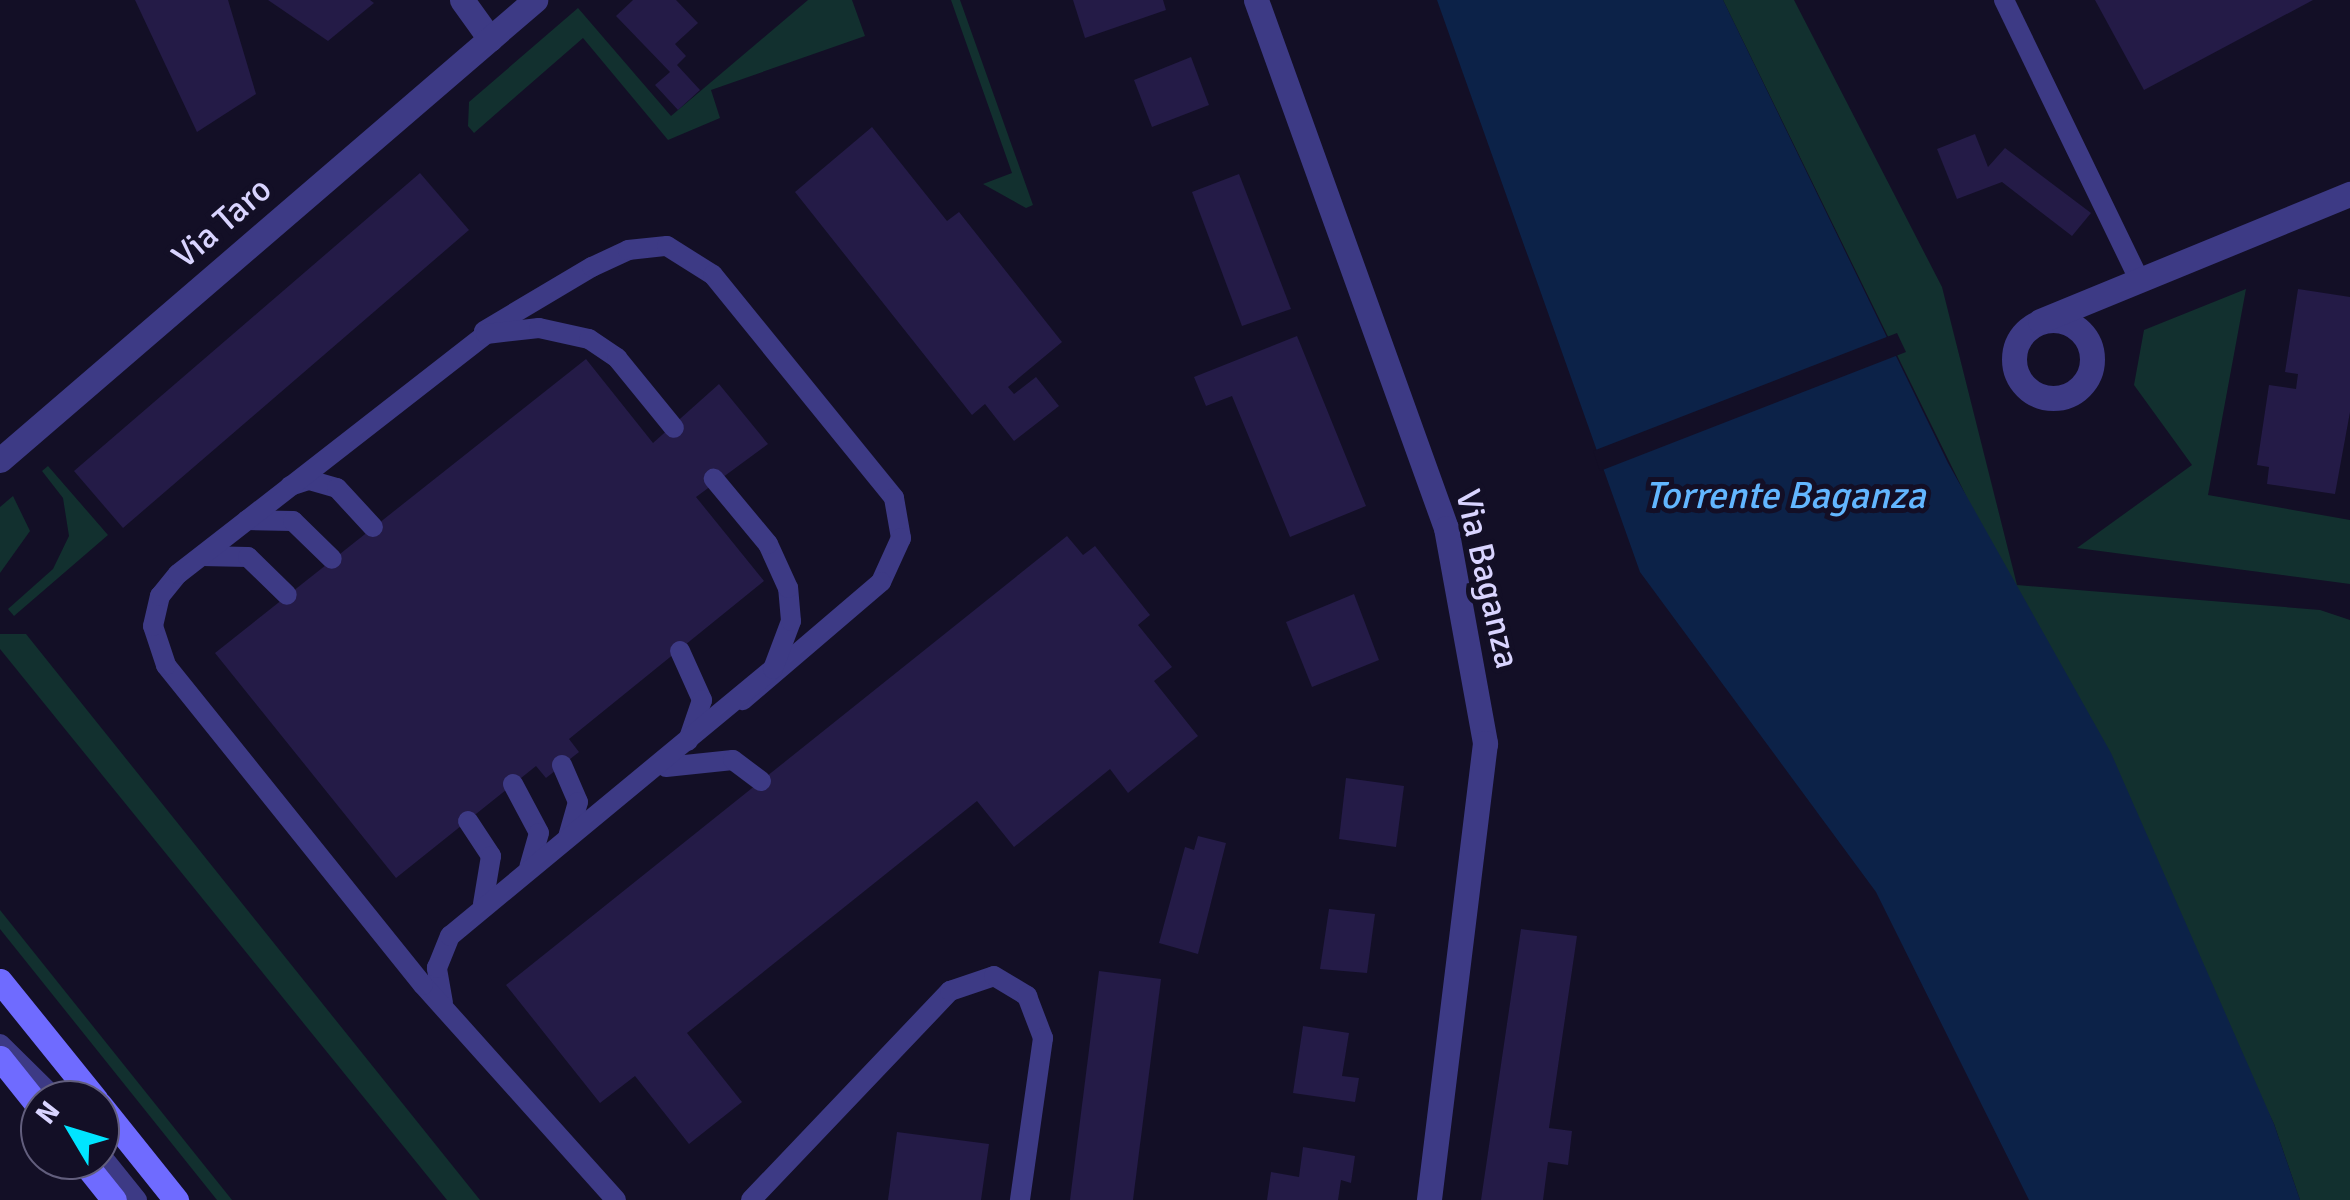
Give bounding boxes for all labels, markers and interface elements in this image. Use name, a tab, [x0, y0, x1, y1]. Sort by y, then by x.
street label: Via Taro	[164, 168, 280, 278]
water label: Torrente Baganza	[1644, 473, 1926, 519]
street label: Via Baganza	[1446, 485, 1528, 673]
north arrow	[20, 1080, 120, 1180]
text: N	[29, 1095, 67, 1131]

